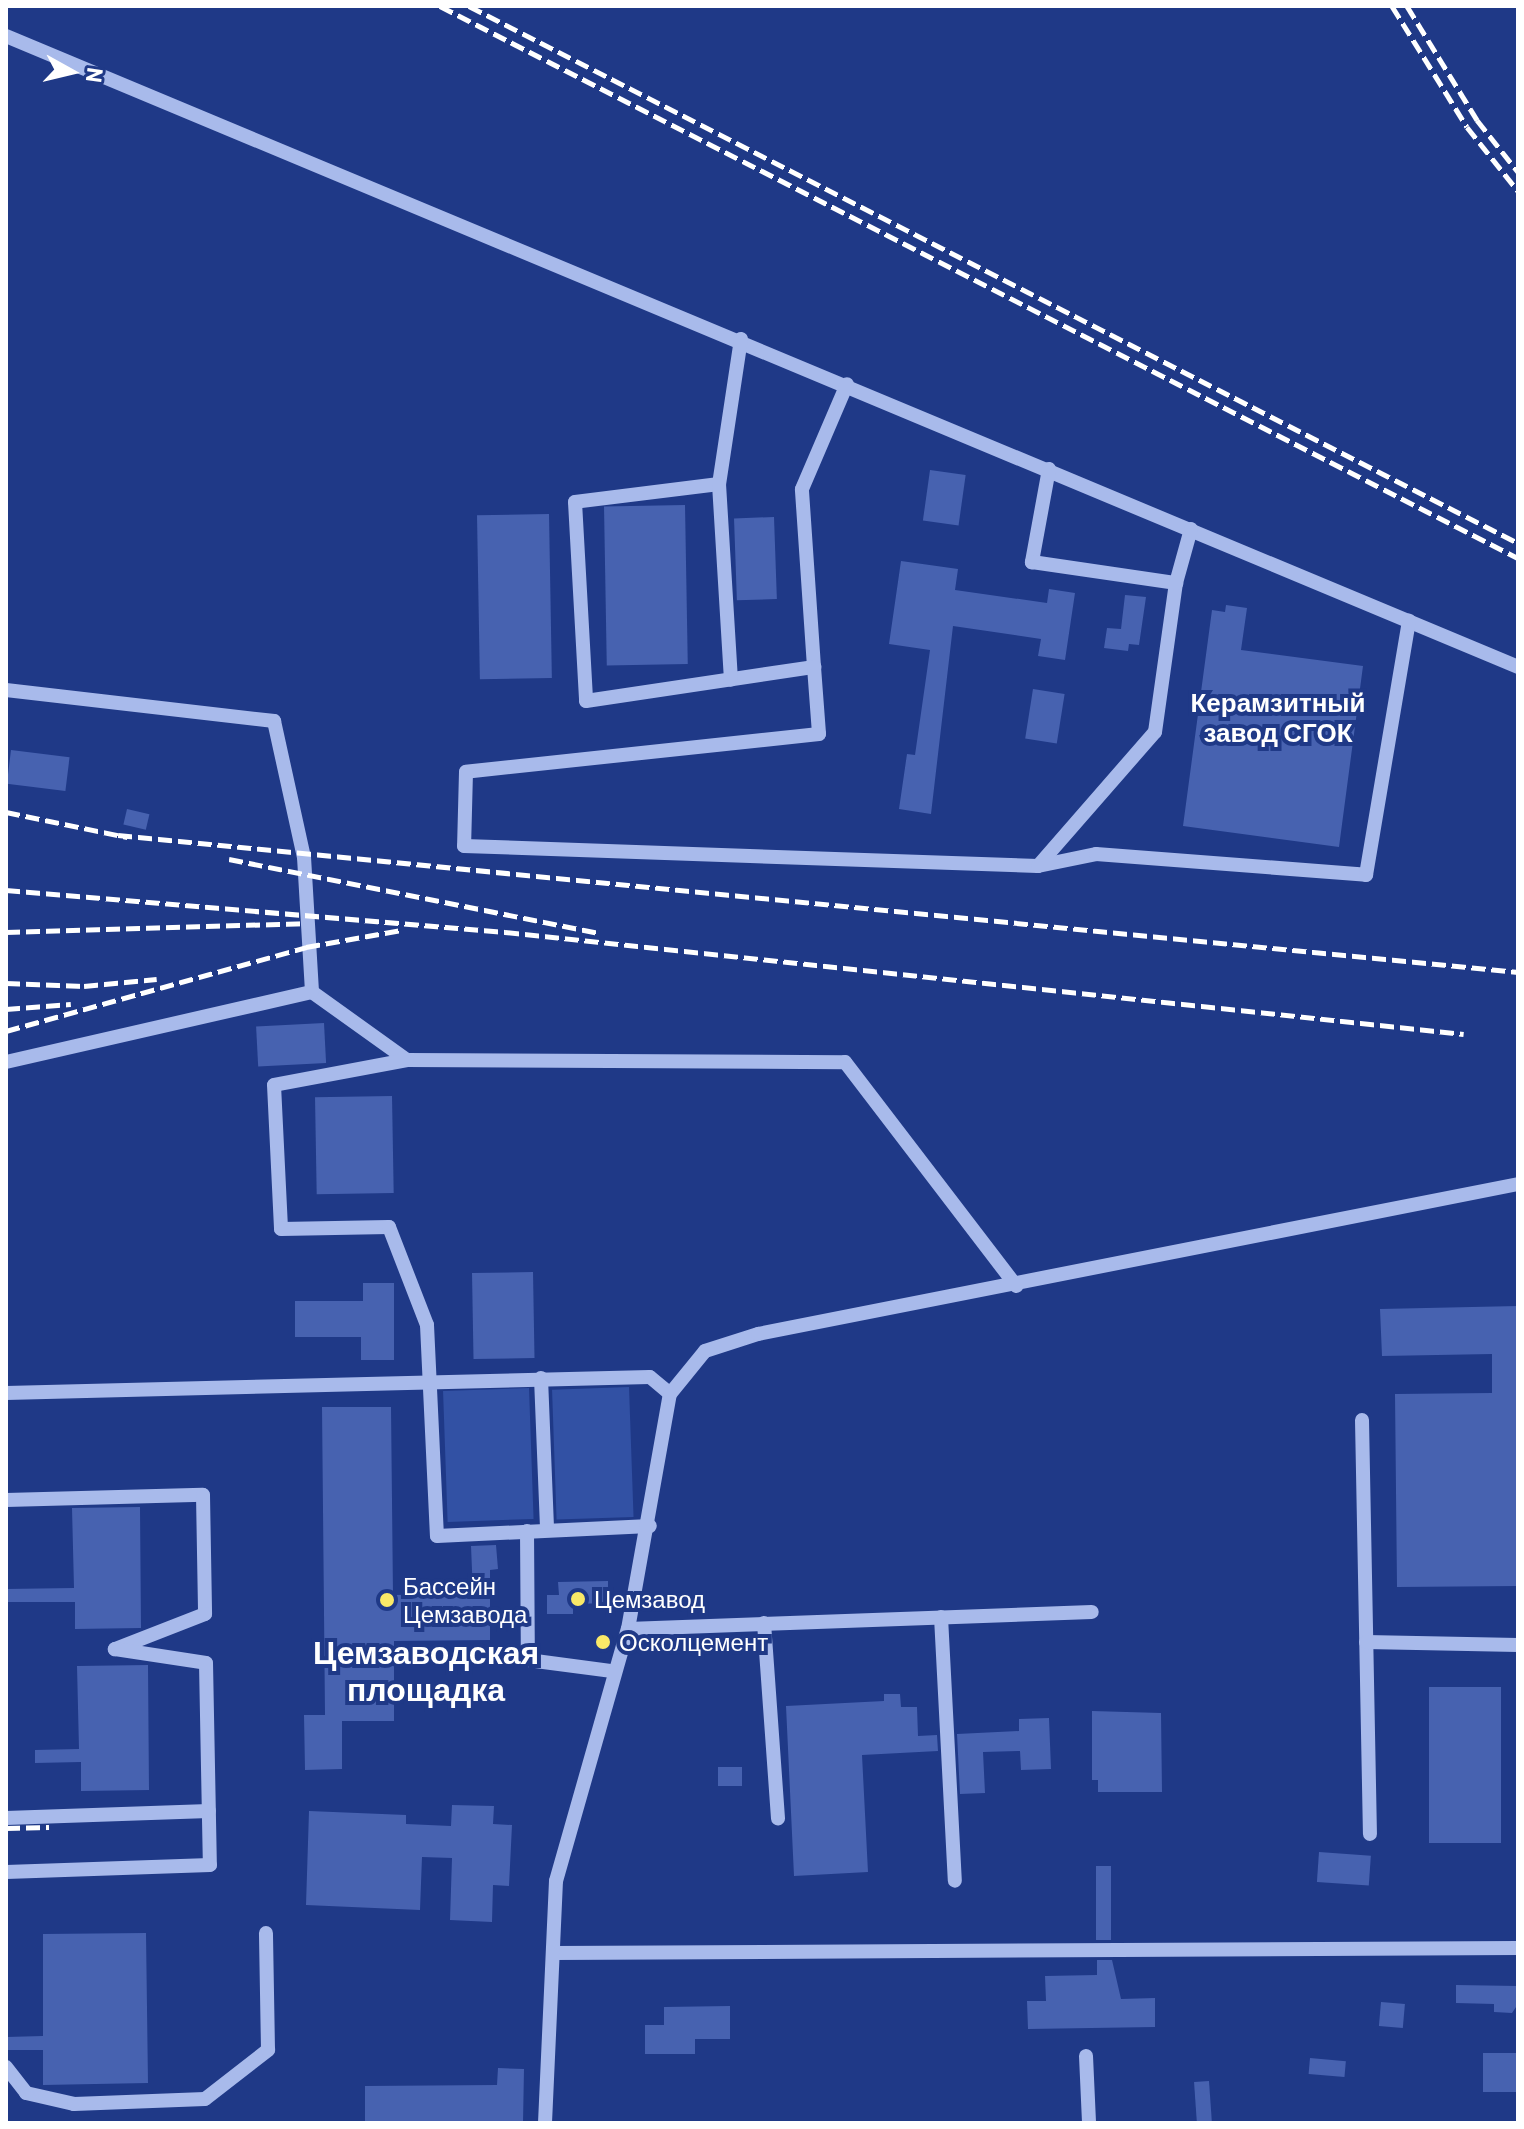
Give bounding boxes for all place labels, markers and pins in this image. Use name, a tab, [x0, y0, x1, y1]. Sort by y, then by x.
place label: Бассейн Цемзавода	[403, 1572, 527, 1628]
place label: Цемзавод	[594, 1585, 705, 1613]
marker: Цемзавод	[569, 1590, 587, 1608]
marker: Бассейн Цемзавода	[378, 1591, 396, 1609]
place label: Осколцемент	[619, 1628, 768, 1656]
marker: Осколцемент	[594, 1633, 612, 1651]

